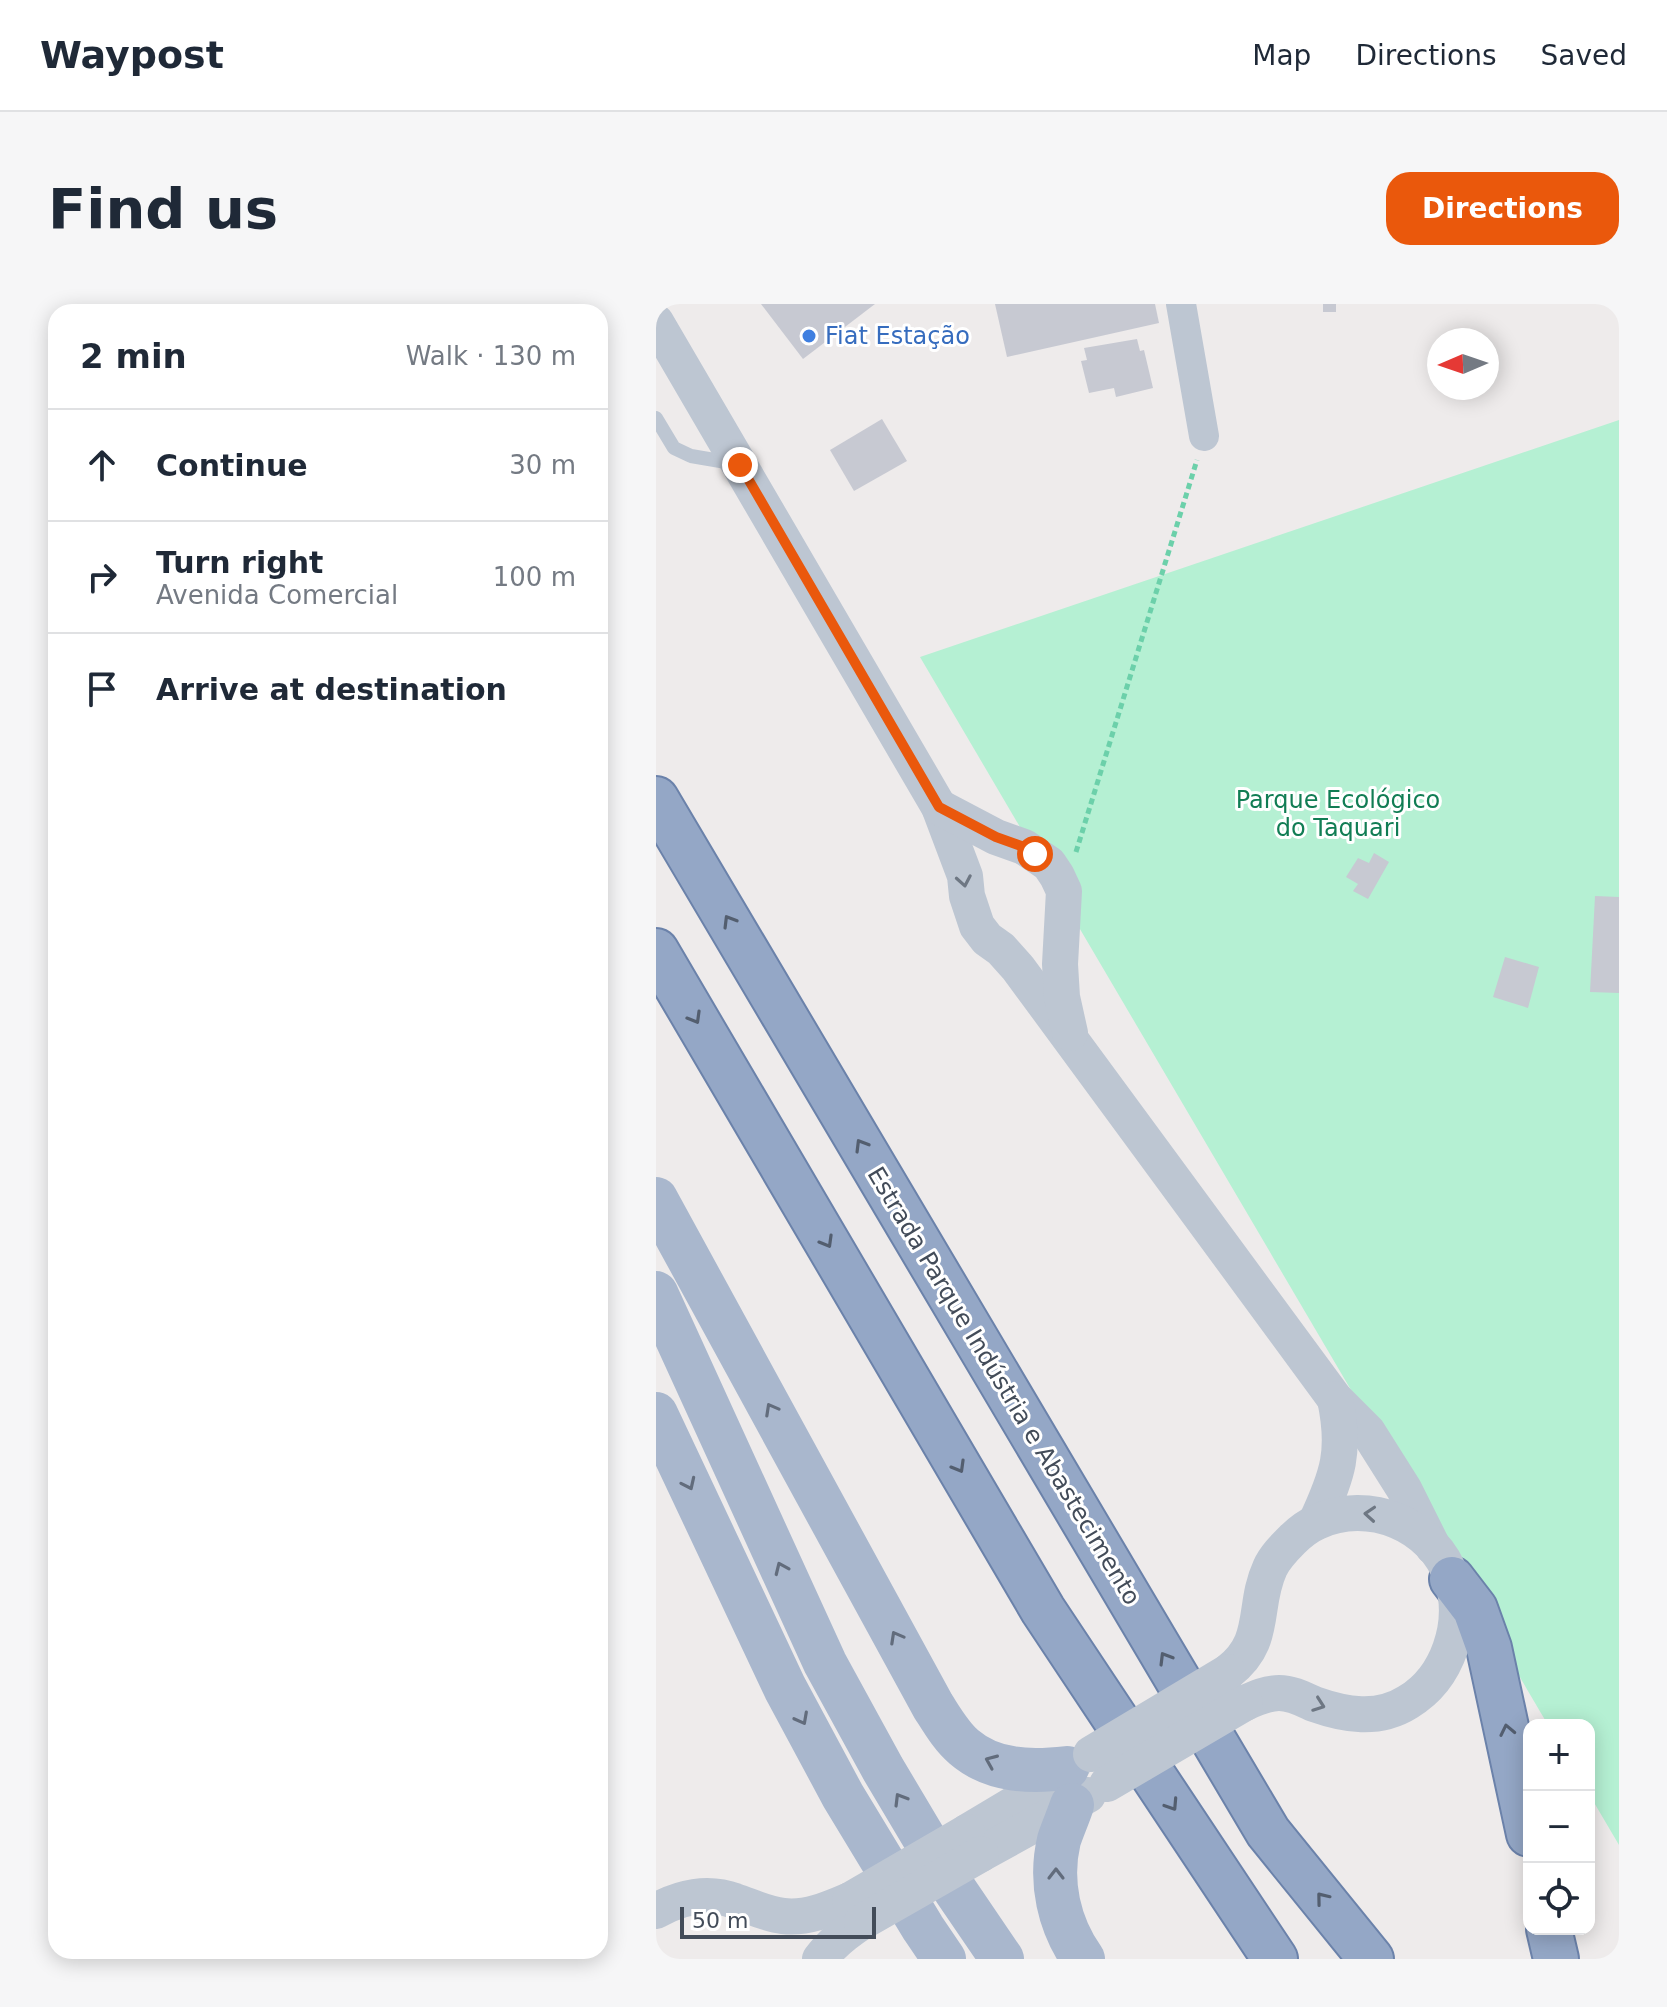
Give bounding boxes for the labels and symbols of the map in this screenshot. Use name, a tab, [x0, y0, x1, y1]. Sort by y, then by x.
place label: Fiat Estação	[825, 322, 970, 350]
marker: Fiat Estação	[800, 327, 818, 345]
north arrow	[1427, 328, 1499, 400]
route end	[722, 447, 758, 483]
park label: Parque Ecológico do Taquari	[1236, 786, 1440, 842]
route start	[1017, 836, 1053, 872]
one-way arrow	[955, 874, 972, 887]
one-way arrow	[723, 915, 739, 930]
one-way arrow	[686, 1009, 701, 1024]
one-way arrow	[855, 1139, 871, 1154]
street label: Estrada Parque Indústria e Abastecimento	[862, 1162, 1146, 1610]
one-way arrow	[817, 1234, 833, 1248]
one-way arrow	[765, 1403, 781, 1418]
one-way arrow	[949, 1458, 965, 1473]
one-way arrow	[679, 1476, 695, 1491]
one-way arrow	[1363, 1506, 1376, 1523]
one-way arrow	[775, 1561, 791, 1576]
one-way arrow	[890, 1631, 905, 1646]
one-way arrow	[1159, 1652, 1175, 1667]
one-way arrow	[1311, 1695, 1325, 1712]
one-way arrow	[792, 1710, 808, 1724]
one-way arrow	[1499, 1724, 1516, 1737]
one-way arrow	[985, 1755, 999, 1771]
one-way arrow	[894, 1793, 910, 1808]
one-way arrow	[1162, 1796, 1177, 1811]
one-way arrow	[1047, 1867, 1065, 1880]
one-way arrow	[1317, 1893, 1332, 1908]
scale bar	[680, 1903, 876, 1939]

